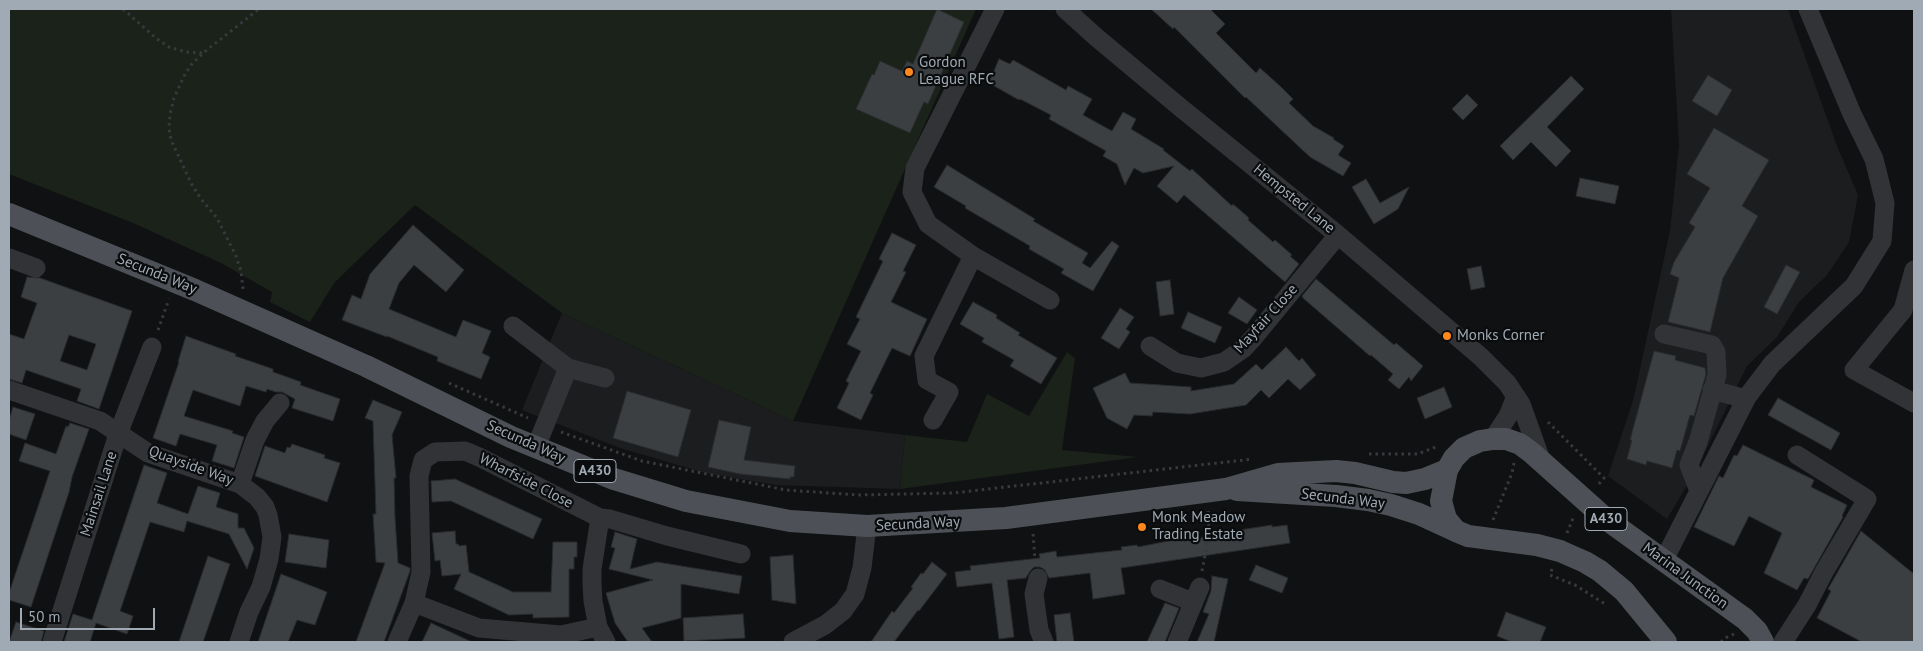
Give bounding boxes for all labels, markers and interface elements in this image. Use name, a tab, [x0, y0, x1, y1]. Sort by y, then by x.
place label: Gordon League RFC	[919, 54, 994, 89]
marker: Gordon League RFC	[903, 66, 915, 78]
street label: Hempsted Lane	[1250, 161, 1338, 237]
street label: Secunda Way	[115, 250, 199, 298]
street label: Mayfair Close	[1230, 281, 1302, 357]
place label: Monks Corner	[1457, 327, 1545, 345]
marker: Monks Corner	[1441, 330, 1453, 342]
street label: Secunda Way	[484, 417, 568, 467]
street label: Quayside Way	[146, 442, 236, 490]
street label: Mainsail Lane	[77, 449, 121, 539]
street label: Wharfside Close	[476, 450, 576, 512]
road number: A430	[574, 460, 616, 482]
street label: Secunda Way	[1300, 485, 1386, 513]
road number: A430	[1585, 508, 1627, 530]
place label: Monk Meadow Trading Estate	[1152, 509, 1245, 544]
street label: Secunda Way	[875, 513, 961, 535]
marker: Monk Meadow Trading Estate	[1136, 521, 1148, 533]
street label: Marina Junction	[1639, 539, 1731, 613]
scale bar	[22, 598, 158, 630]
text: 50 m	[28, 607, 61, 626]

